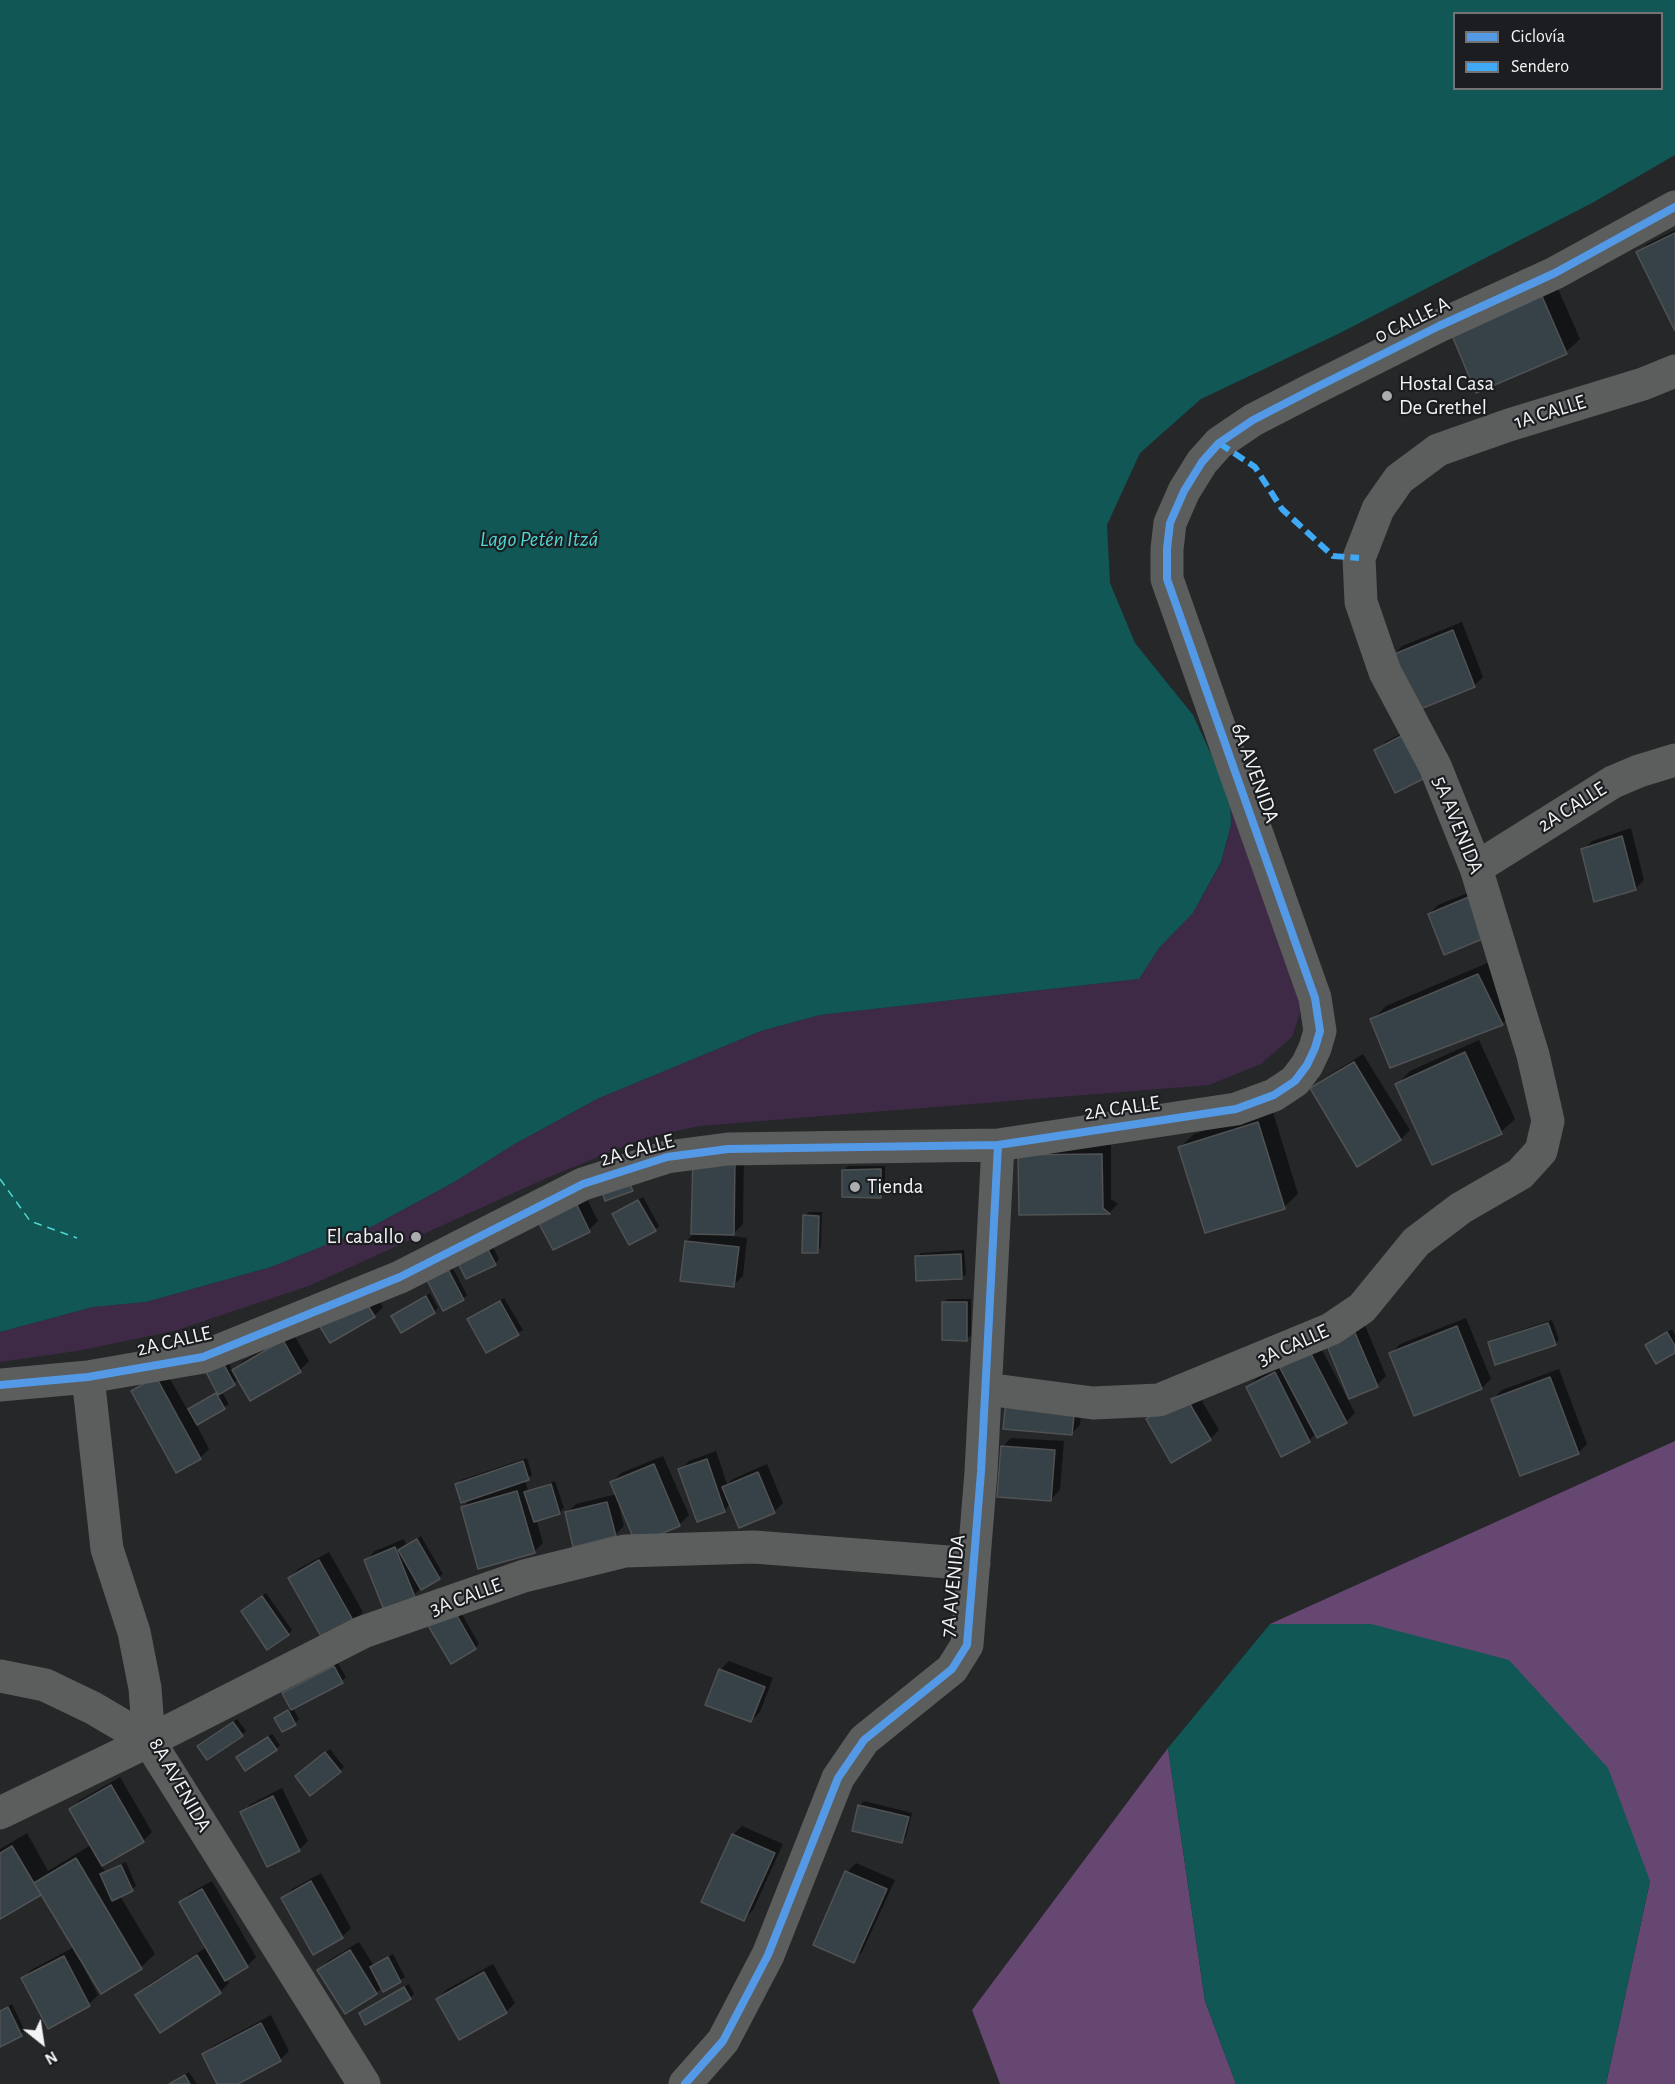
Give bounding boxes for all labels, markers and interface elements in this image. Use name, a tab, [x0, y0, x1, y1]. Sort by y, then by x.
legend	[1453, 12, 1663, 90]
text: Ciclovía	[1511, 28, 1565, 46]
text: Sendero	[1511, 58, 1569, 76]
street label: 0 CALLE A	[1370, 291, 1454, 349]
place label: Hostal Casa De Grethel	[1399, 371, 1494, 421]
marker: Hostal Casa De Grethel	[1380, 389, 1394, 403]
street label: 1A CALLE	[1511, 389, 1589, 435]
water label: Lago Petén Itzá	[480, 526, 598, 552]
street label: 6A AVENIDA	[1225, 720, 1285, 826]
street label: 5A AVENIDA	[1427, 772, 1489, 878]
street label: 2A CALLE	[1533, 776, 1611, 838]
street label: 2A CALLE	[1083, 1090, 1161, 1126]
street label: 2A CALLE	[597, 1128, 677, 1172]
place label: Tienda	[867, 1174, 923, 1200]
marker: Tienda	[848, 1180, 862, 1194]
place label: El caballo	[326, 1224, 404, 1250]
marker: El caballo	[409, 1230, 423, 1244]
street label: 3A CALLE	[1254, 1318, 1332, 1372]
street label: 2A CALLE	[134, 1320, 214, 1362]
street label: 7A AVENIDA	[935, 1533, 971, 1639]
street label: 3A CALLE	[426, 1572, 506, 1622]
street label: 8A AVENIDA	[143, 1733, 217, 1837]
north arrow	[12, 2012, 72, 2072]
text: N	[42, 2048, 60, 2067]

